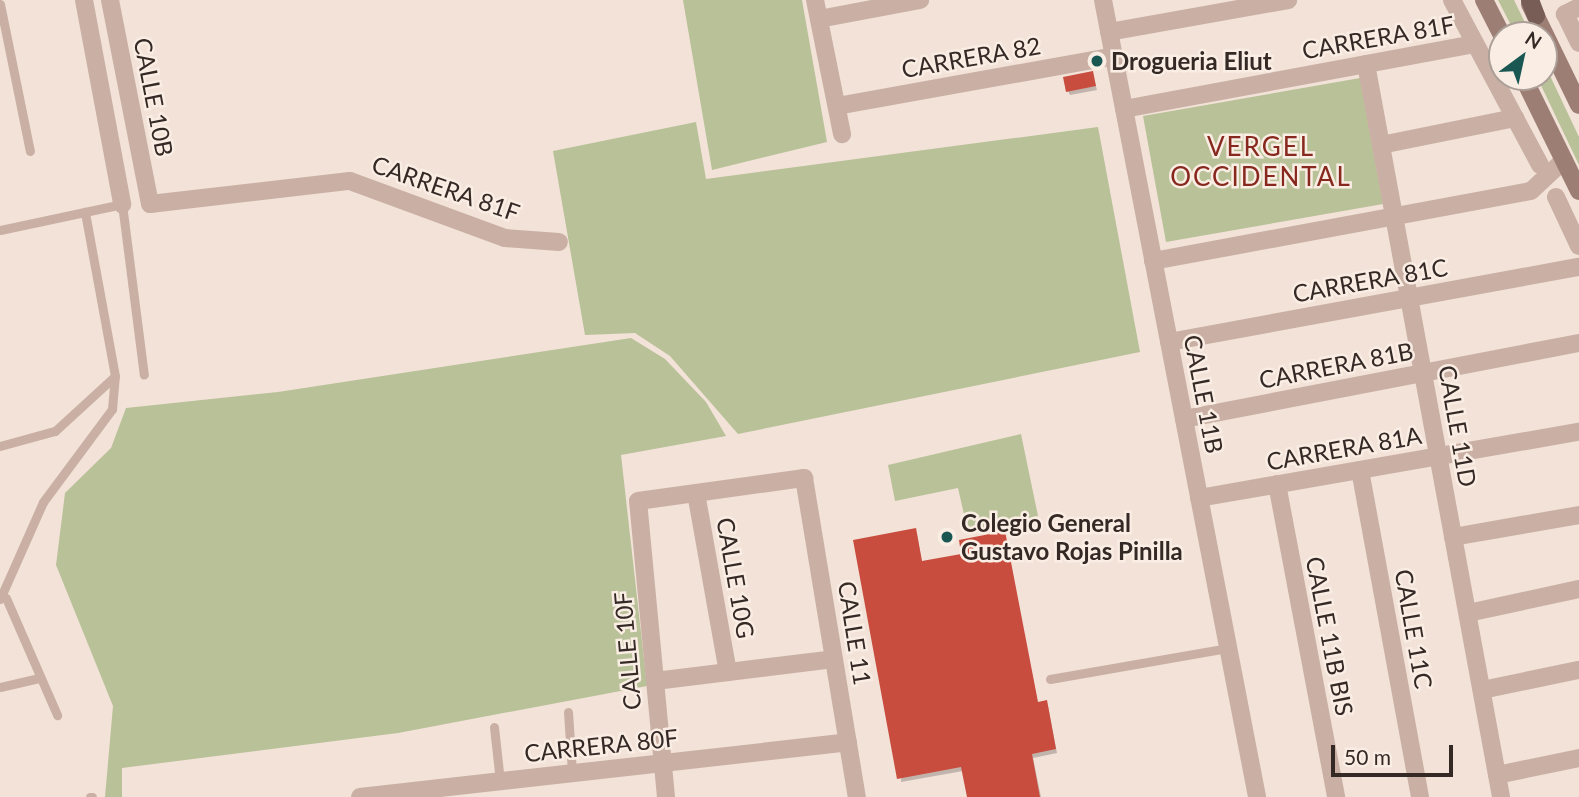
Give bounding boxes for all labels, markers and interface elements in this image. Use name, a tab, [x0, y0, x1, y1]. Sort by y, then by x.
street label: CARRERA 81F	[1299, 9, 1457, 65]
north arrow	[1488, 21, 1558, 91]
text: N	[1521, 26, 1546, 53]
street label: CARRERA 82	[899, 31, 1043, 83]
street label: CALLE 10B	[128, 35, 180, 159]
place label: Drogueria Eliut	[1111, 47, 1272, 75]
marker: Drogueria Eliut	[1089, 53, 1105, 69]
district label: VERGEL OCCIDENTAL	[1171, 131, 1351, 192]
street label: CARRERA 81F	[368, 149, 524, 227]
street label: CARRERA 81C	[1290, 252, 1450, 308]
street label: CALLE 11B	[1178, 332, 1230, 456]
street label: CARRERA 81B	[1256, 336, 1416, 394]
street label: CALLE 11D	[1433, 363, 1483, 489]
street label: CARRERA 81A	[1264, 420, 1424, 476]
place label: Colegio General Gustavo Rojas Pinilla	[961, 509, 1183, 565]
street label: CALLE 10G	[711, 515, 761, 641]
marker: Colegio General Gustavo Rojas Pinilla	[939, 529, 955, 545]
street label: CALLE 11B BIS	[1300, 554, 1360, 718]
street label: CALLE 11C	[1389, 567, 1439, 691]
street label: CALLE 11	[833, 579, 877, 687]
street label: CALLE 10F	[607, 591, 647, 711]
street label: CARRERA 80F	[522, 723, 680, 767]
scale bar	[1334, 730, 1456, 774]
text: 50 m	[1344, 744, 1391, 769]

